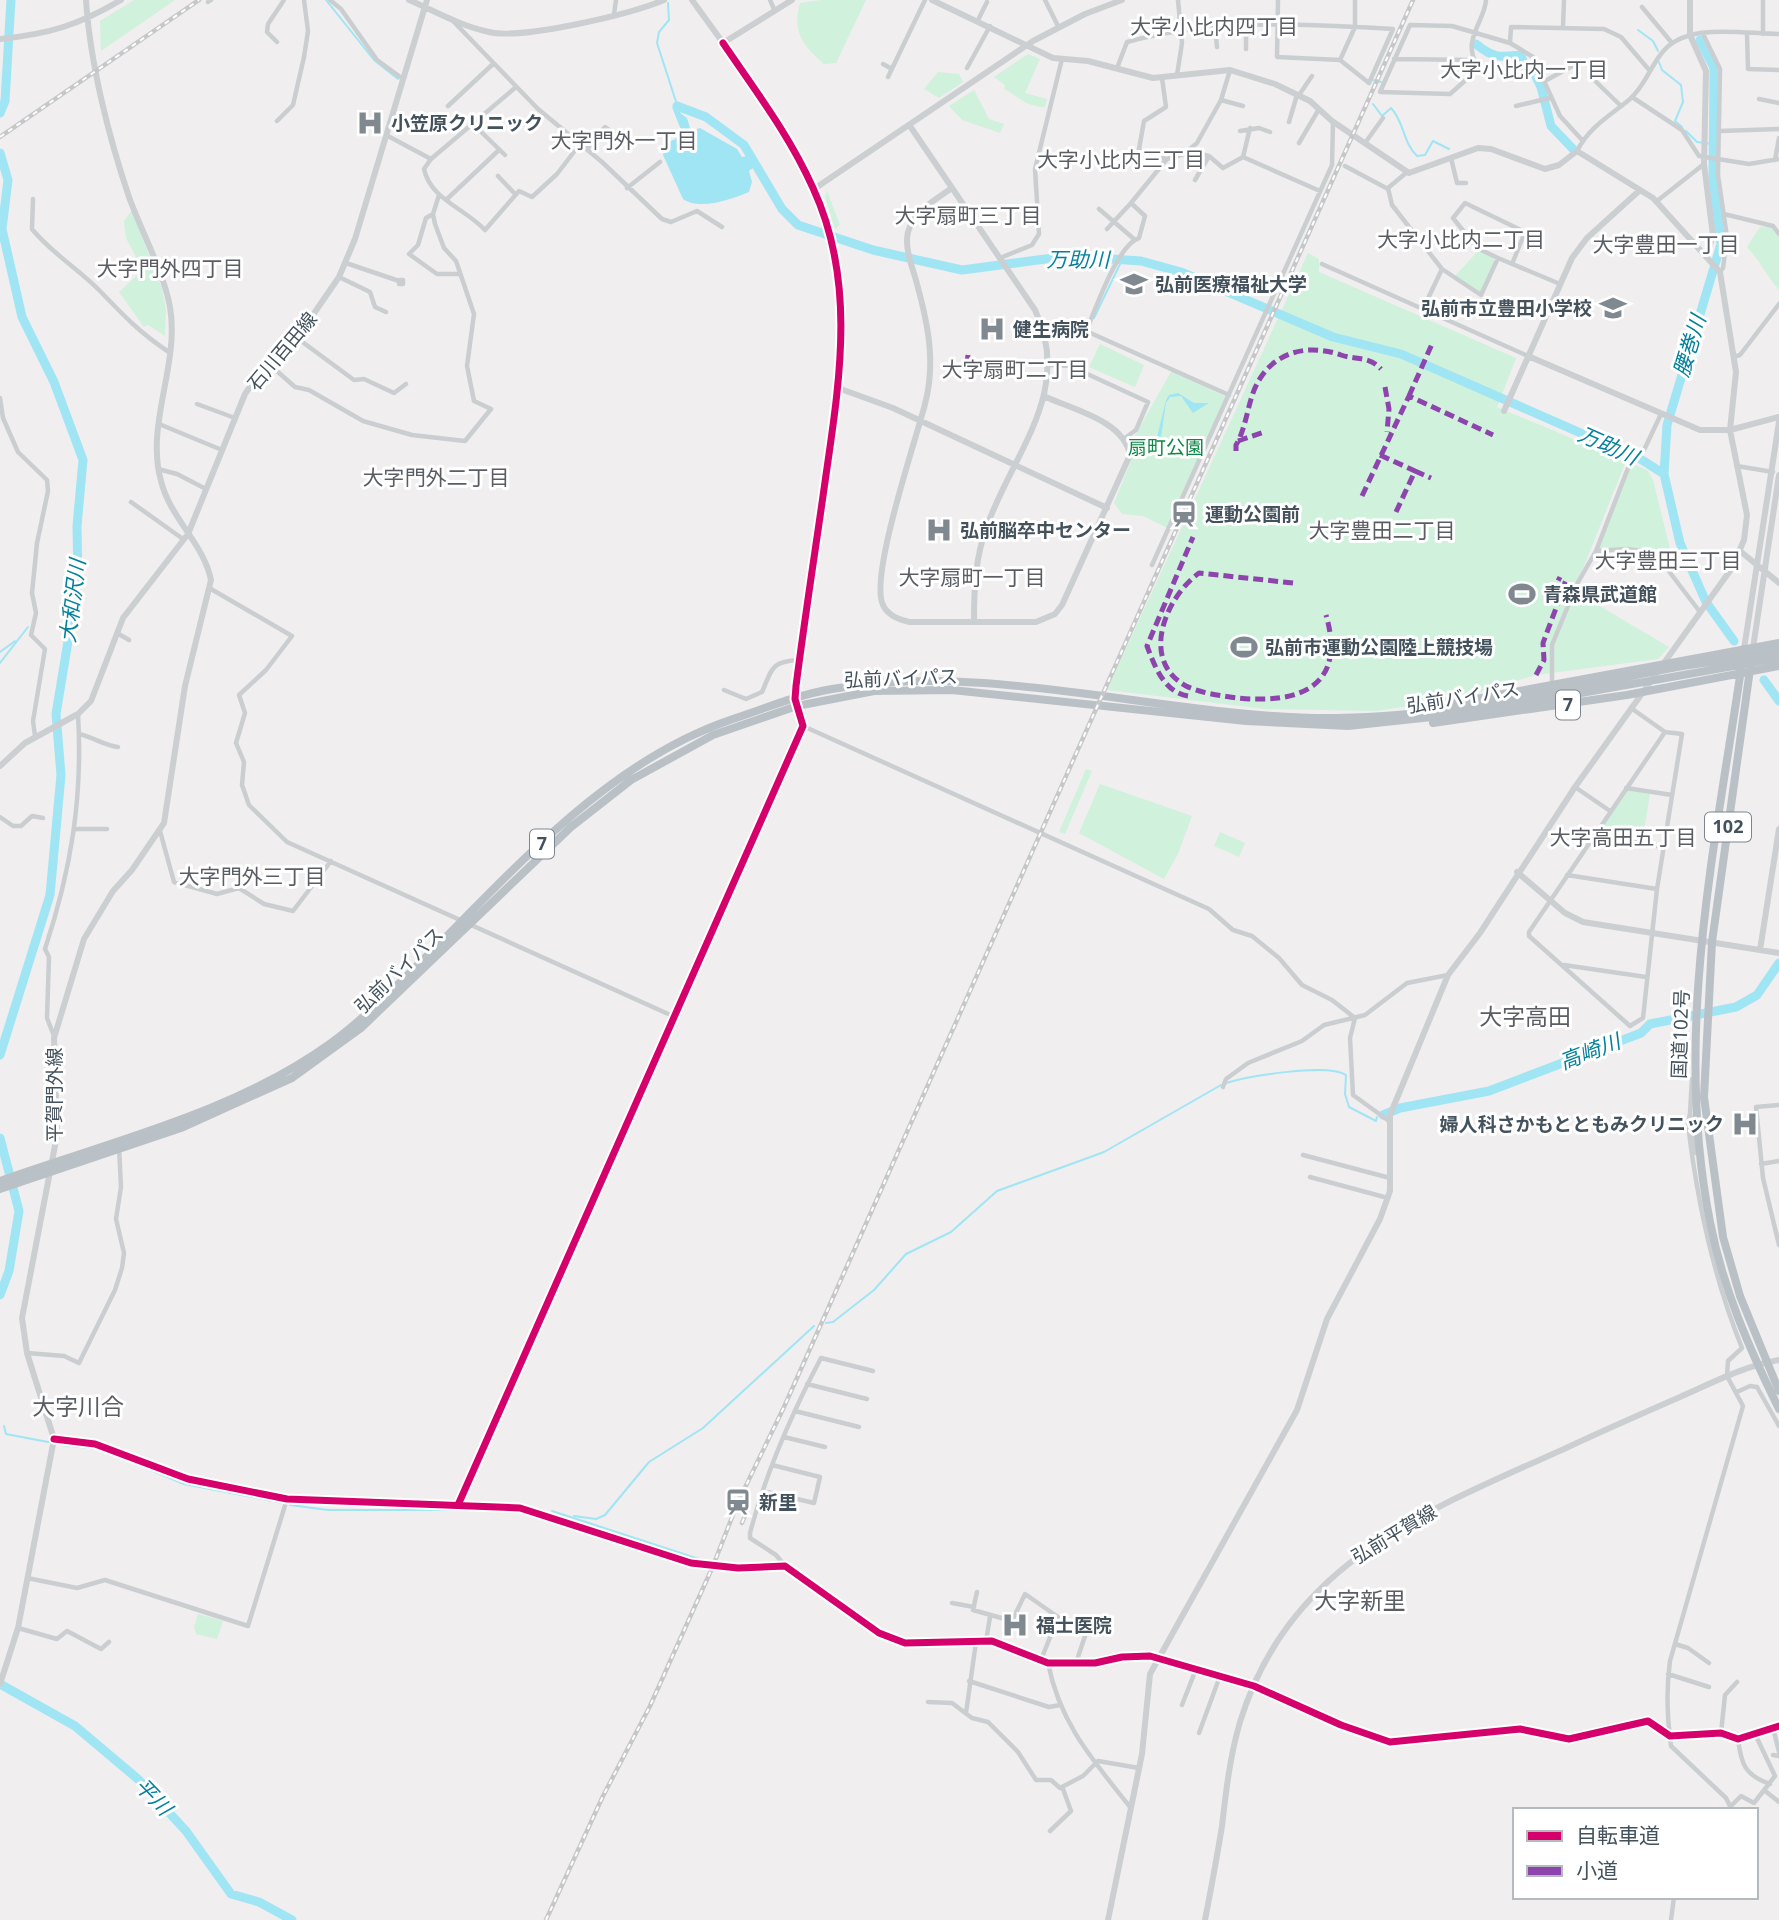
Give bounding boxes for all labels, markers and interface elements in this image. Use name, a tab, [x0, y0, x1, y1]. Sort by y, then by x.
district label: 大字小比内四丁目	[1130, 12, 1298, 40]
district label: 大字小比内一丁目	[1440, 55, 1608, 83]
hospital icon: 小笠原クリニック	[355, 108, 385, 138]
place label: 小笠原クリニック	[391, 110, 543, 136]
district label: 大字門外一丁目	[551, 126, 698, 154]
district label: 大字小比内三丁目	[1037, 145, 1205, 173]
district label: 大字扇町三丁目	[895, 201, 1042, 229]
district label: 大字小比内二丁目	[1377, 225, 1545, 253]
district label: 大字豊田一丁目	[1593, 230, 1740, 258]
water label: 万助川	[1047, 245, 1111, 273]
district label: 大字門外四丁目	[97, 254, 244, 282]
school or university icon: 弘前医療福祉大学	[1119, 269, 1149, 299]
place label: 弘前医療福祉大学	[1155, 271, 1307, 297]
school or university icon: 弘前市立豊田小学校	[1598, 293, 1628, 323]
place label: 弘前市立豊田小学校	[1421, 295, 1592, 321]
street label: 石川百田線	[242, 306, 322, 396]
water label: 腰巻川	[1666, 310, 1712, 380]
hospital icon: 健生病院	[977, 314, 1007, 344]
place label: 健生病院	[1012, 316, 1089, 342]
district label: 大字扇町二丁目	[942, 355, 1089, 383]
water label: 万助川	[1574, 419, 1645, 472]
park label: 扇町公園	[1128, 434, 1204, 460]
district label: 大字門外二丁目	[363, 463, 510, 491]
station icon: 運動公園前	[1169, 499, 1199, 529]
place label: 運動公園前	[1205, 501, 1300, 527]
hospital icon: 弘前脳卒中センター	[924, 515, 954, 545]
district label: 大字豊田二丁目	[1309, 516, 1456, 544]
place label: 弘前脳卒中センター	[960, 517, 1131, 543]
district label: 大字豊田三丁目	[1595, 546, 1742, 574]
water label: 大和沢川	[53, 556, 91, 644]
district label: 大字扇町一丁目	[899, 563, 1046, 591]
sports icon: 青森県武道館	[1507, 579, 1537, 609]
place label: 青森県武道館	[1543, 581, 1657, 607]
sports icon: 弘前市運動公園陸上競技場	[1229, 632, 1259, 662]
place label: 弘前市運動公園陸上競技場	[1265, 634, 1493, 660]
street label: 弘前バイパス	[844, 663, 958, 693]
street label: 弘前バイパス	[1405, 675, 1521, 719]
road number: 7	[1556, 690, 1580, 720]
road number: 102	[1705, 812, 1751, 842]
district label: 大字高田五丁目	[1550, 823, 1697, 851]
road number: 7	[530, 830, 554, 858]
district label: 大字門外三丁目	[179, 862, 326, 890]
street label: 弘前バイパス	[349, 921, 449, 1019]
street label: 国道102号	[1665, 989, 1695, 1079]
district label: 大字高田	[1479, 1000, 1571, 1032]
water label: 高崎川	[1555, 1026, 1626, 1075]
street label: 平賀門外線	[41, 1047, 67, 1143]
hospital icon: 婦人科さかもとともみクリニック	[1730, 1109, 1760, 1139]
place label: 婦人科さかもとともみクリニック	[1439, 1111, 1724, 1137]
district label: 大字川合	[32, 1390, 124, 1422]
station icon: 新里	[723, 1487, 753, 1517]
place label: 新里	[759, 1489, 797, 1515]
street label: 弘前平賀線	[1347, 1498, 1441, 1570]
district label: 大字新里	[1314, 1584, 1406, 1616]
hospital icon: 福士医院	[1000, 1610, 1030, 1640]
place label: 福士医院	[1036, 1612, 1112, 1638]
water label: 平川	[129, 1771, 180, 1823]
legend	[1513, 1808, 1758, 1899]
text: 自転車道	[1576, 1821, 1660, 1849]
text: 小道	[1576, 1856, 1618, 1884]

